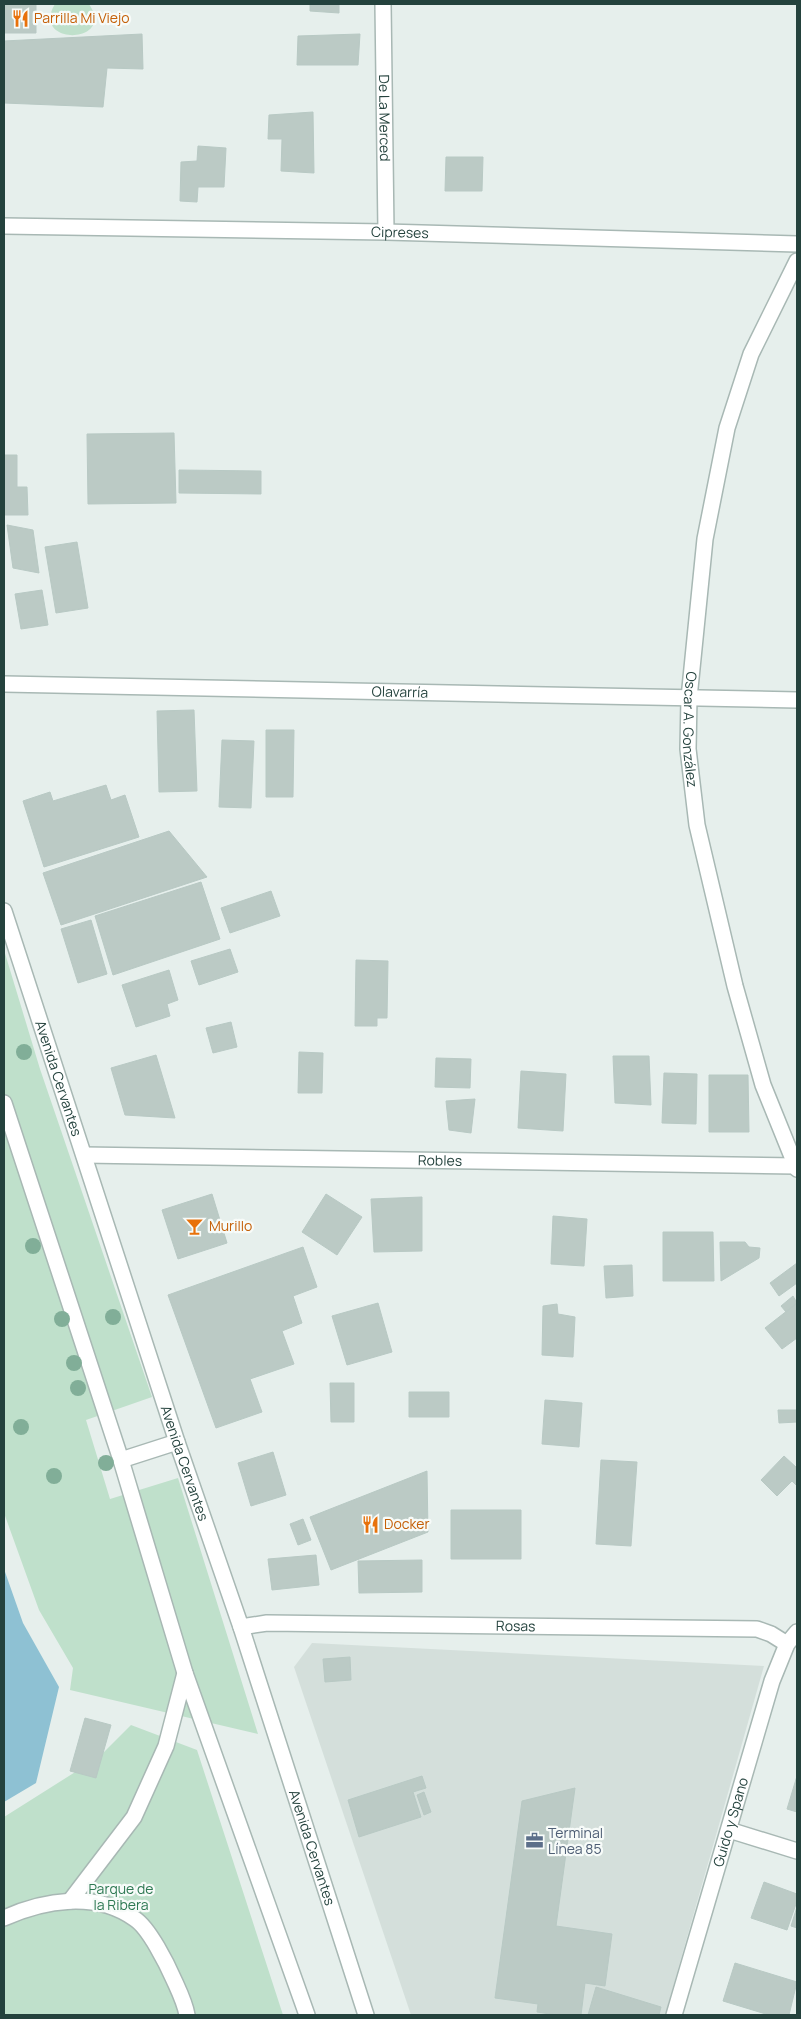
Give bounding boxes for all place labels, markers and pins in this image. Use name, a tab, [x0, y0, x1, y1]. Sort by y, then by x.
restaurant icon: Parrilla Mi Viejo	[10, 8, 30, 28]
place label: Parrilla Mi Viejo	[34, 8, 130, 27]
bar icon: Murillo	[185, 1216, 205, 1236]
place label: Murillo	[209, 1216, 252, 1235]
restaurant icon: Docker	[360, 1514, 380, 1534]
place label: Docker	[384, 1514, 429, 1533]
place label: Terminal Línea 85	[548, 1823, 603, 1858]
office icon: Terminal Línea 85	[524, 1831, 544, 1851]

